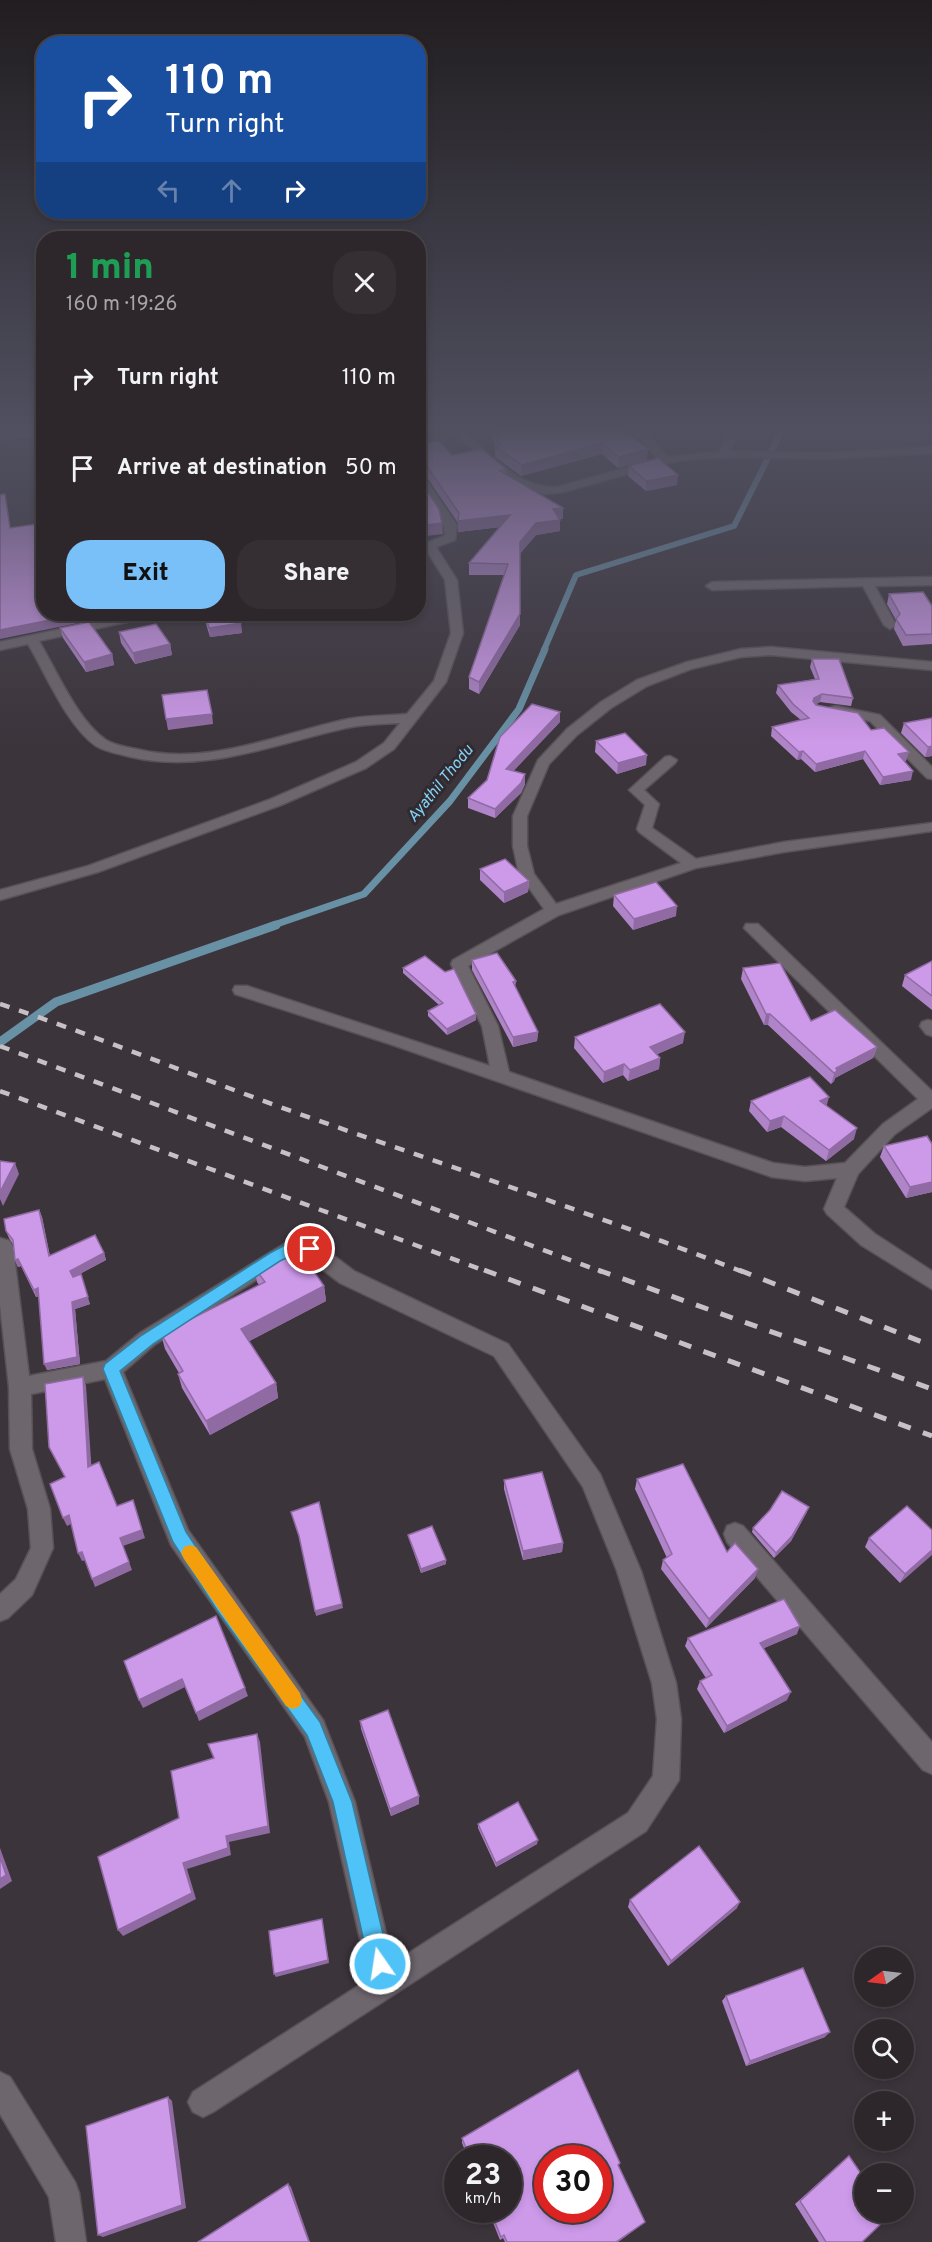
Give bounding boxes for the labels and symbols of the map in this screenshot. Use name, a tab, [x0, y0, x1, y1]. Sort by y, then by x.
water label: Ayathil Thodu	[404, 741, 479, 827]
pin	[284, 1223, 335, 1274]
position arrow	[348, 1932, 412, 1996]
north arrow	[854, 1947, 914, 2007]
speed limit sign: 30	[534, 2145, 612, 2223]

